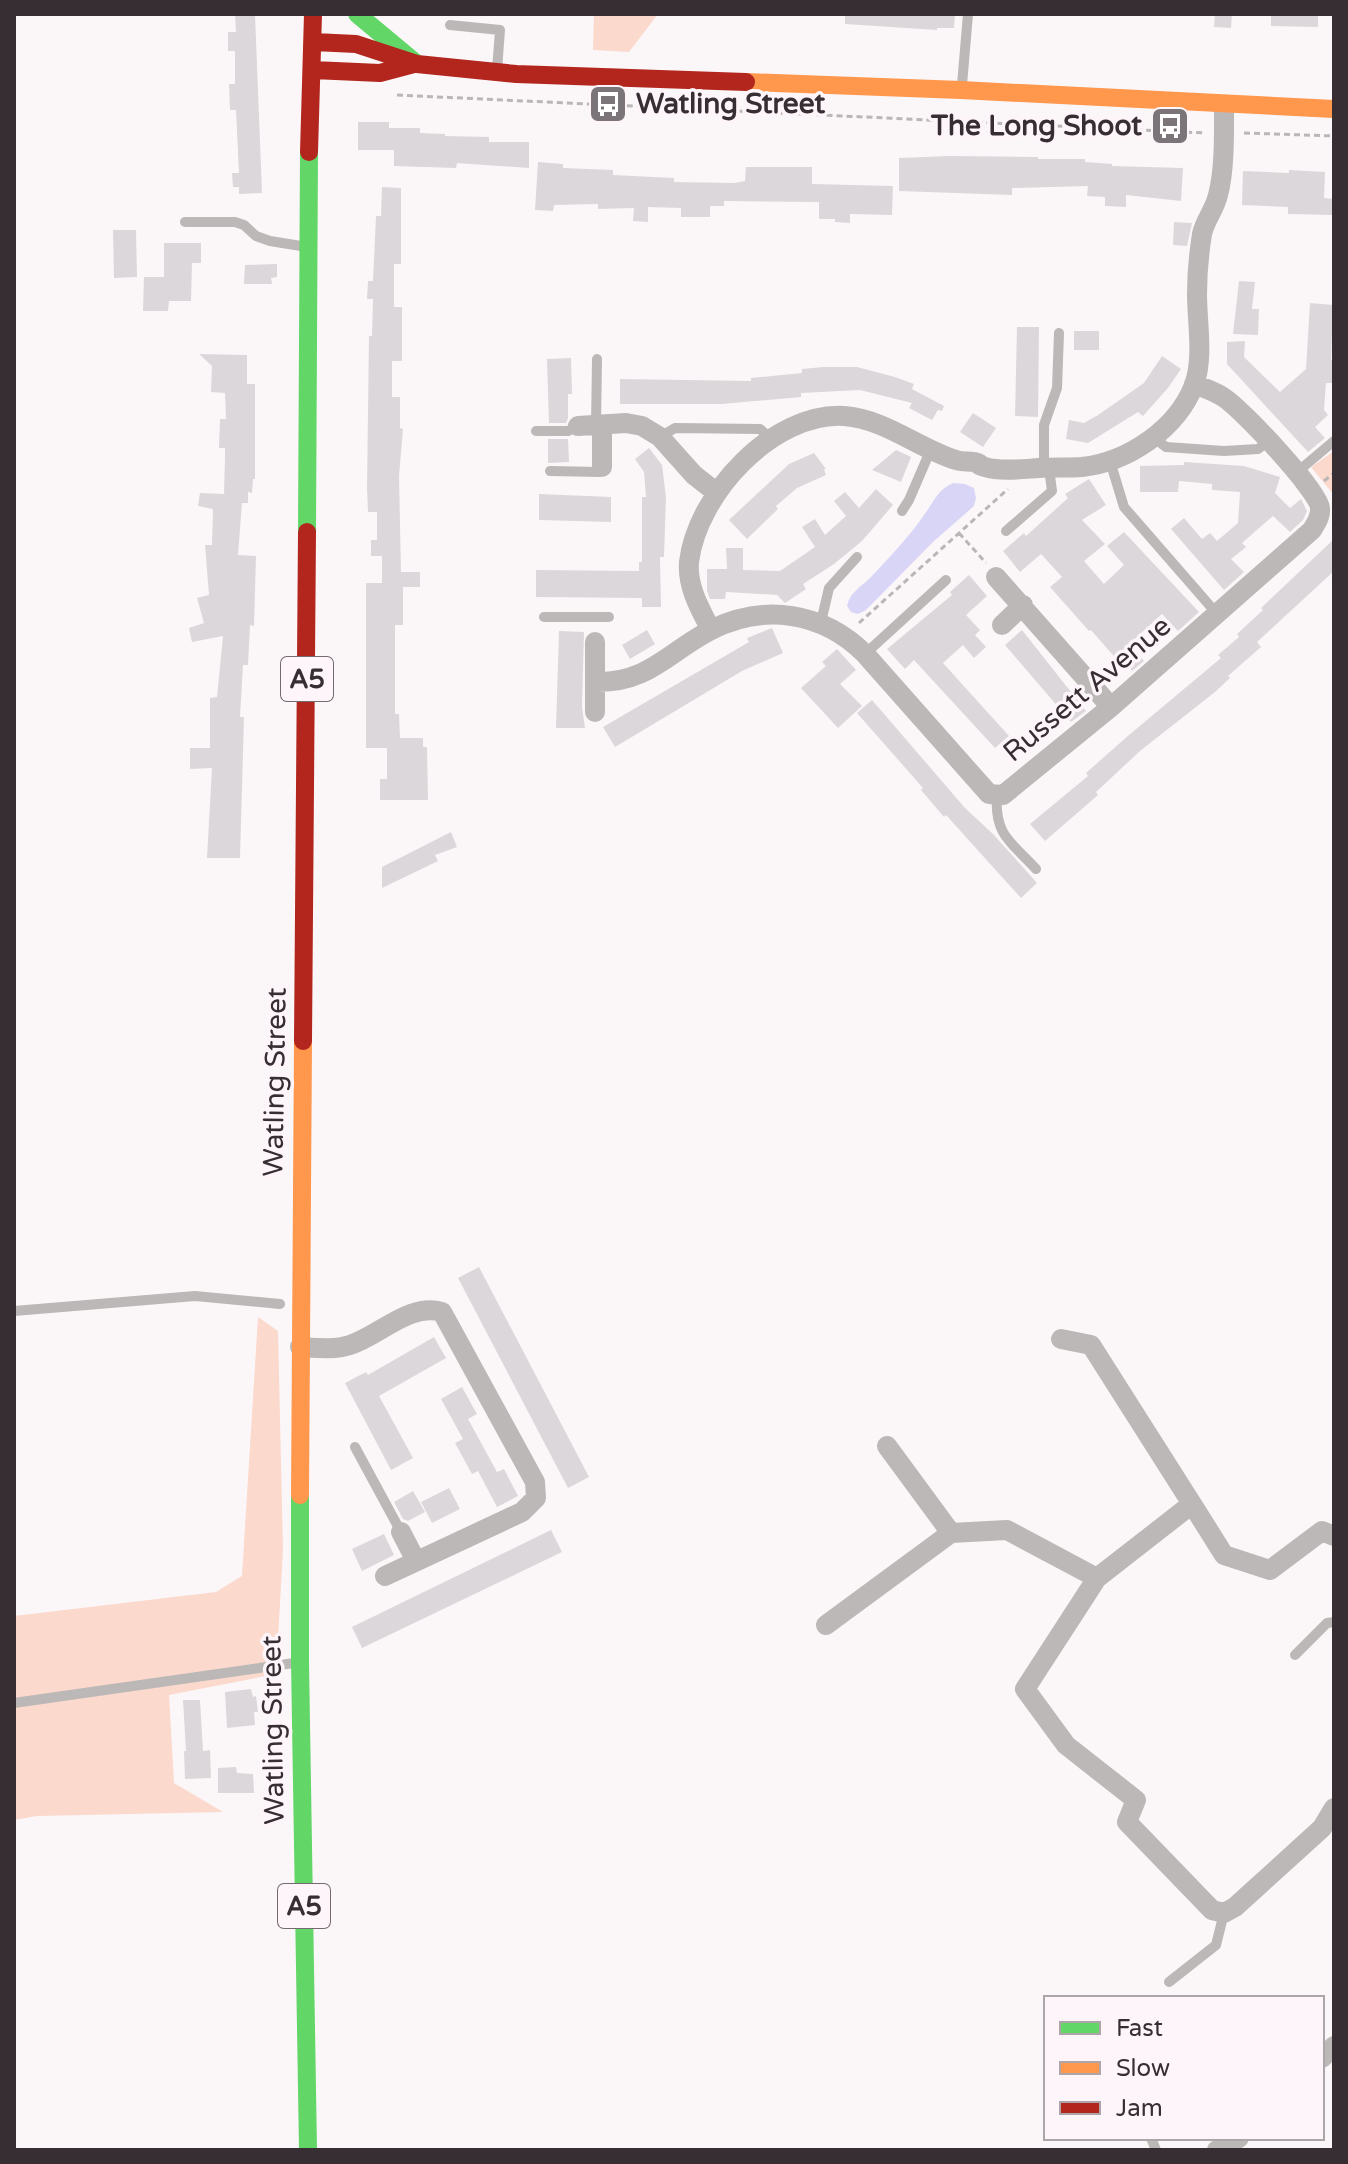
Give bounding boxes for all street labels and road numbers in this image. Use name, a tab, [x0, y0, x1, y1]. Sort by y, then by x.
street label: Russett Avenue	[996, 609, 1178, 769]
road number: A5	[281, 657, 333, 701]
street label: Watling Street	[256, 987, 294, 1177]
street label: Watling Street	[254, 1635, 292, 1825]
road number: A5	[278, 1884, 330, 1928]

